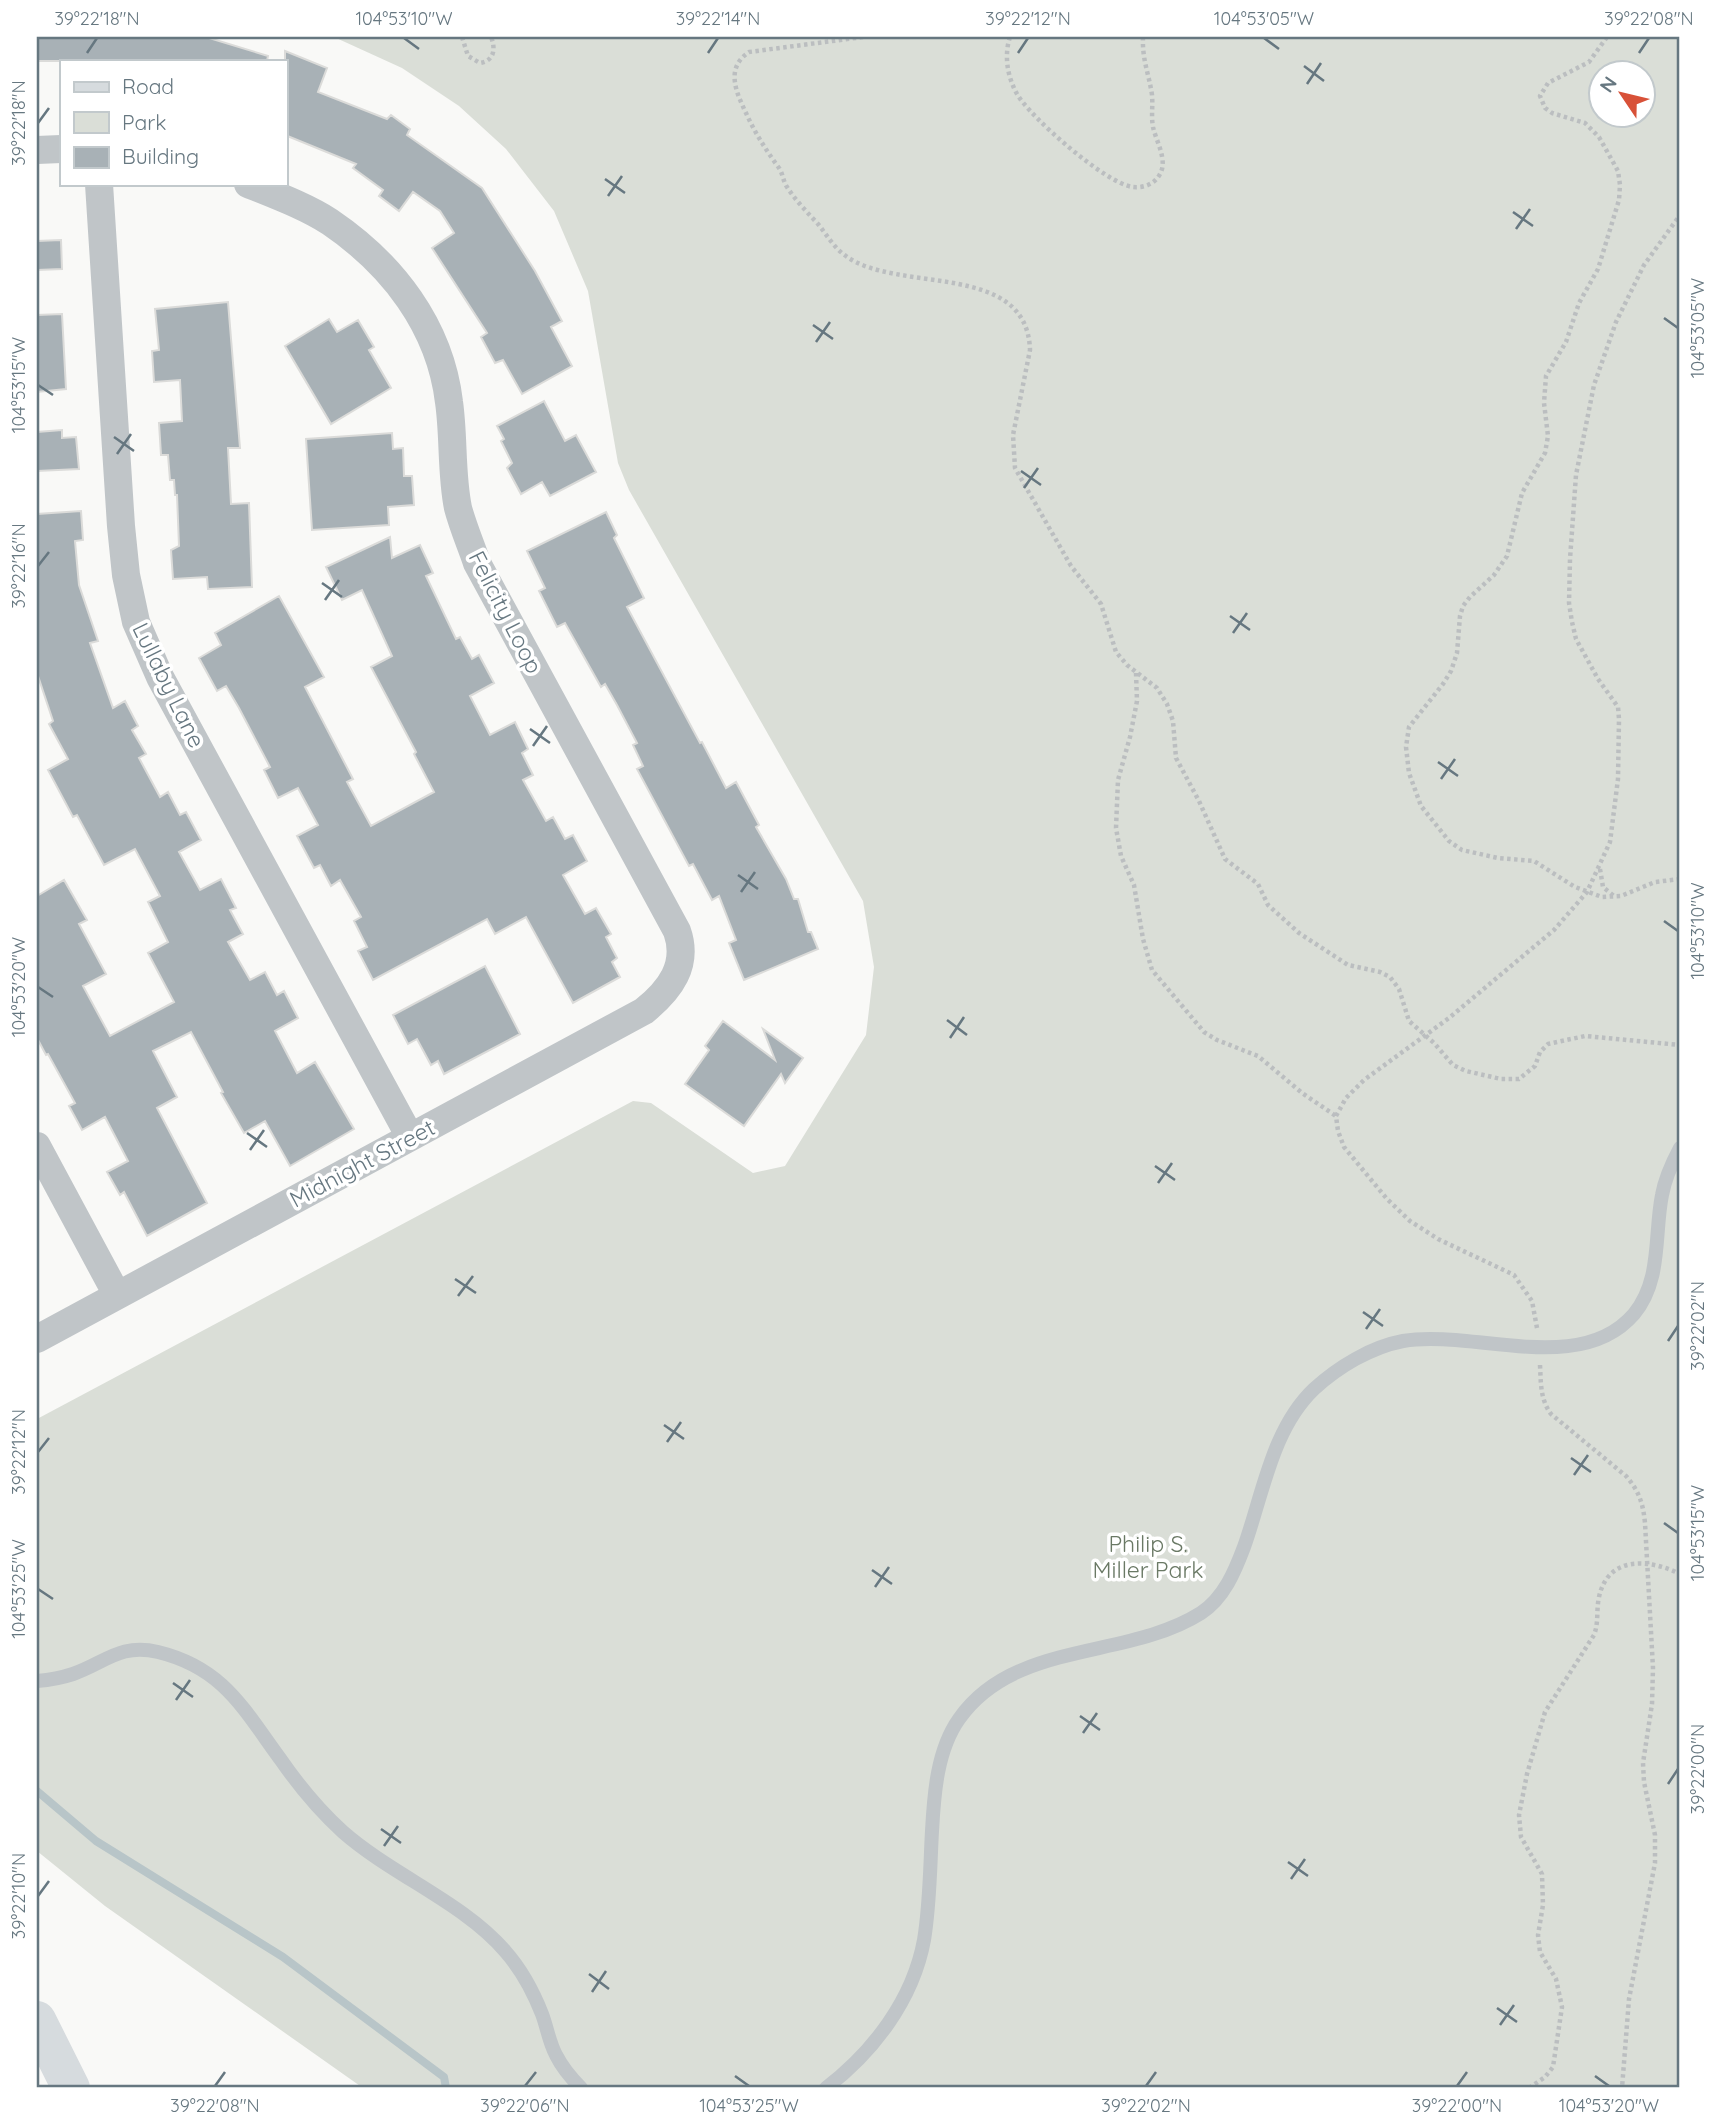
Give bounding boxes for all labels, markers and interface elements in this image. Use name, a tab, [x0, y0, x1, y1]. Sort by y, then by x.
text: 39°22'18"N	[54, 7, 140, 30]
text: 104°53'10"W	[355, 7, 453, 30]
text: 39°22'14"N	[676, 7, 760, 30]
text: 39°22'12"N	[985, 7, 1071, 30]
text: 104°53'05"W	[1214, 7, 1314, 30]
text: 39°22'08"N	[1604, 7, 1694, 30]
legend	[60, 60, 287, 186]
north arrow	[1588, 60, 1658, 130]
text: N	[1594, 72, 1622, 97]
text: Road	[122, 73, 174, 99]
text: 39°22'18"N	[7, 80, 30, 166]
text: Park	[122, 109, 166, 135]
text: Building	[122, 143, 199, 169]
text: 104°53'05"W	[1686, 278, 1709, 378]
text: 104°53'15"W	[7, 337, 30, 433]
text: 39°22'16"N	[7, 523, 30, 609]
street label: Felicity Loop	[463, 546, 549, 678]
street label: Lullaby Lane	[126, 618, 212, 752]
text: 104°53'10"W	[1686, 882, 1709, 980]
text: 104°53'20"W	[7, 937, 30, 1037]
street label: Midnight Street	[284, 1112, 440, 1213]
text: 39°22'02"N	[1686, 1281, 1709, 1371]
text: 39°22'12"N	[7, 1409, 30, 1495]
text: 104°53'15"W	[1686, 1485, 1709, 1581]
park label: Philip S. Miller Park	[1092, 1529, 1204, 1584]
text: 104°53'25"W	[7, 1539, 30, 1639]
text: 39°22'00"N	[1686, 1724, 1709, 1814]
text: 39°22'10"N	[7, 1853, 30, 1939]
text: 39°22'08"N	[170, 2094, 260, 2117]
text: 39°22'06"N	[480, 2094, 570, 2117]
text: 104°53'25"W	[699, 2094, 799, 2117]
text: 39°22'02"N	[1101, 2094, 1191, 2117]
text: 39°22'00"N	[1412, 2094, 1502, 2117]
text: 104°53'20"W	[1559, 2094, 1659, 2117]

